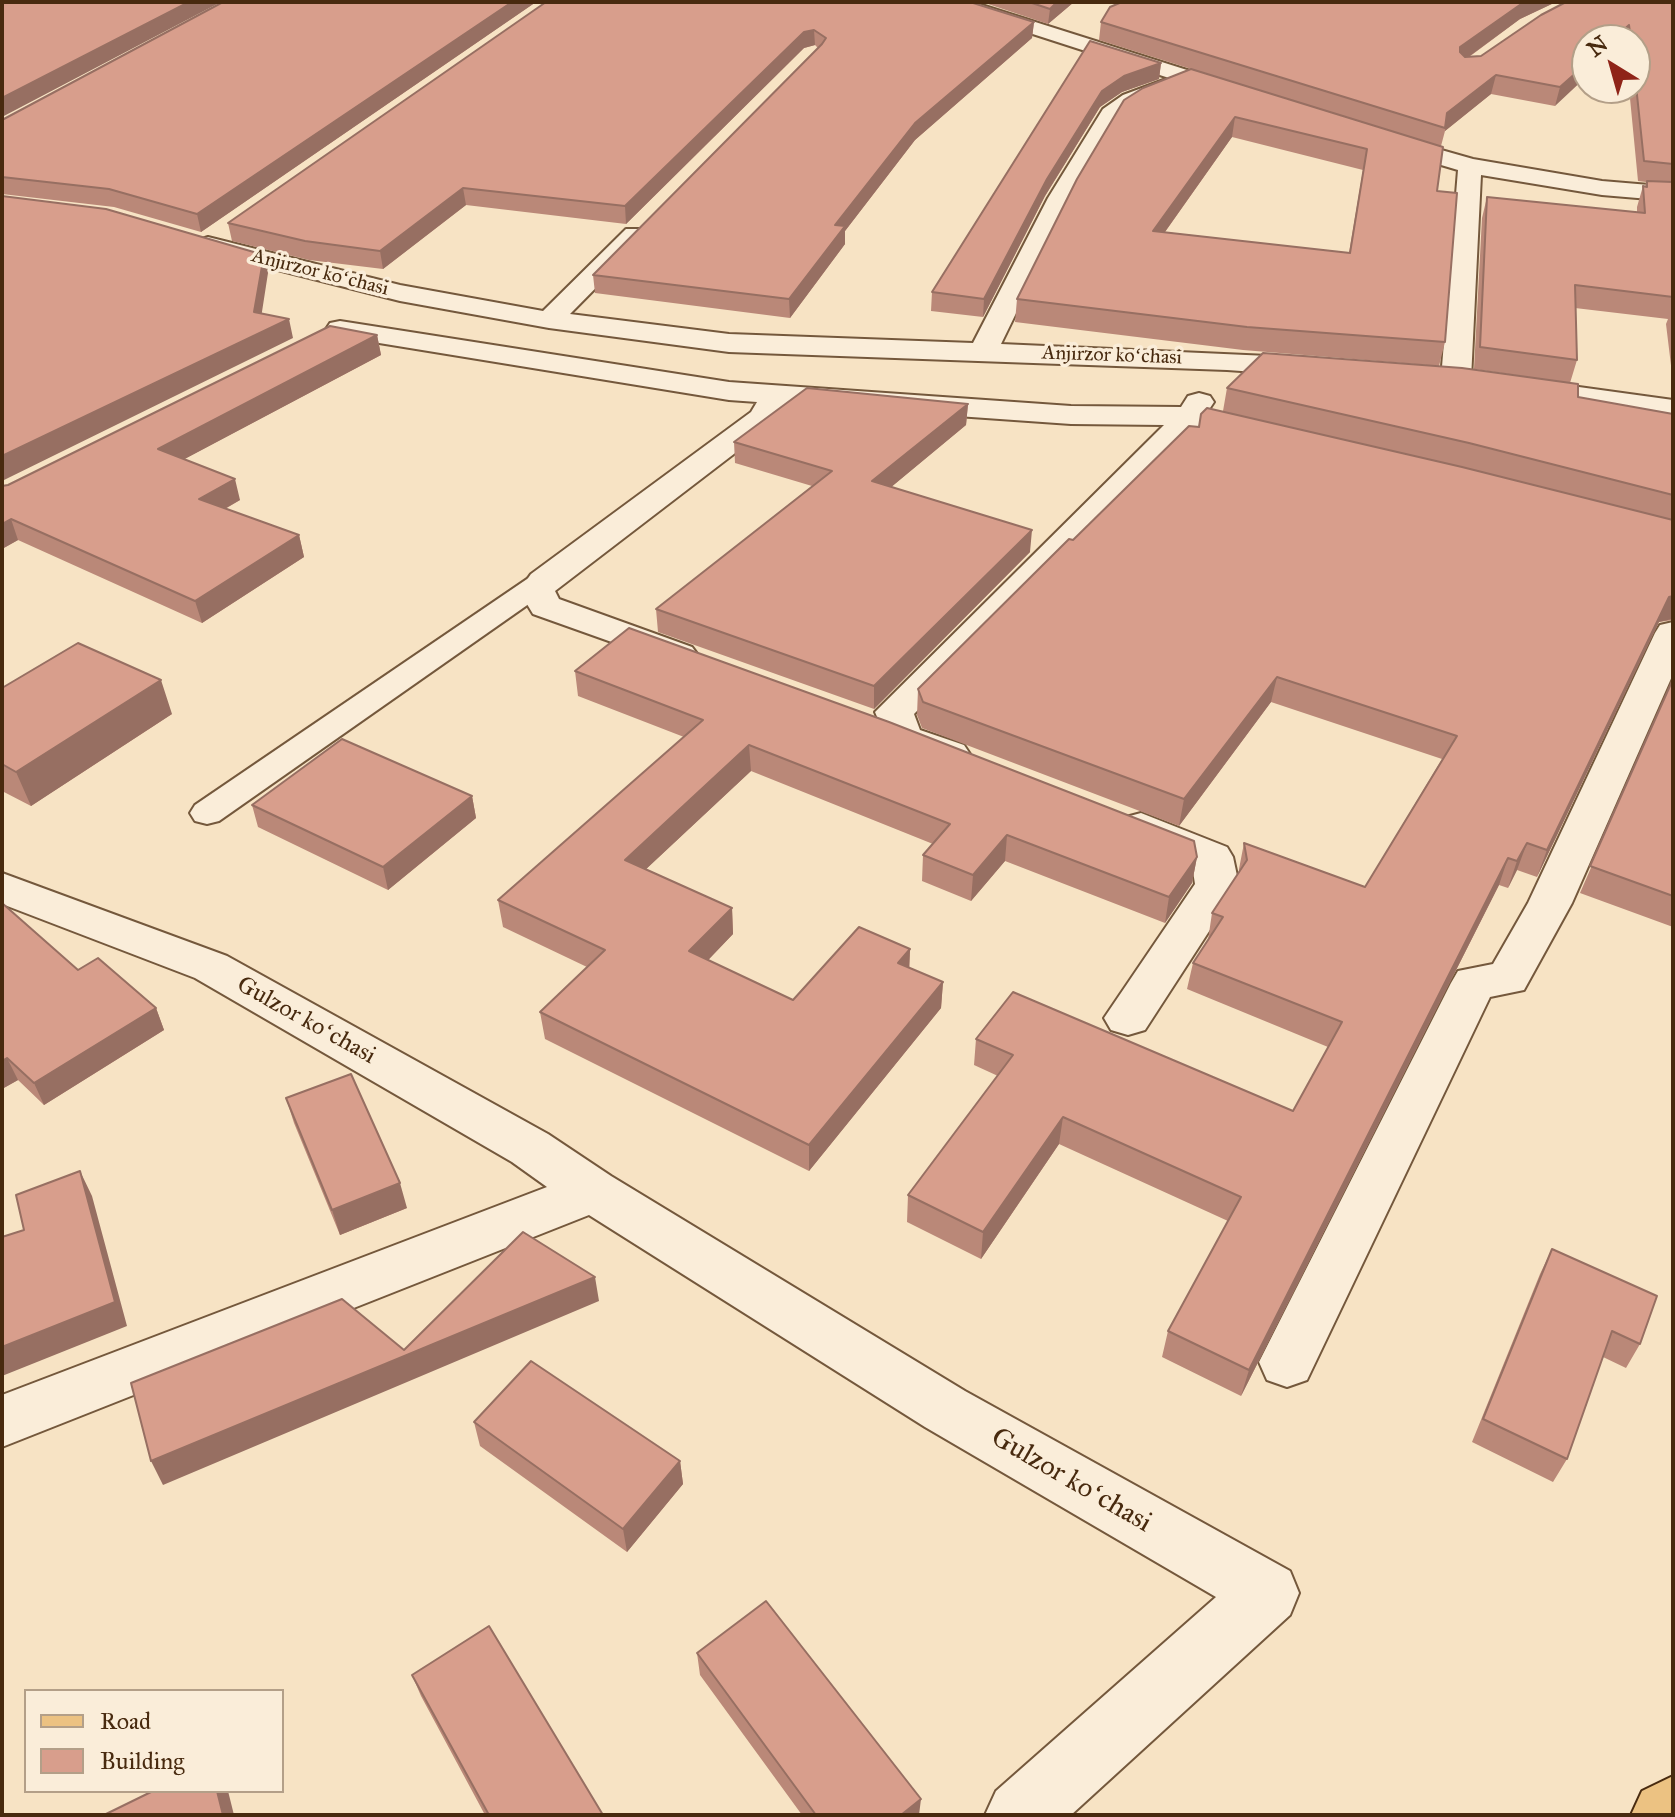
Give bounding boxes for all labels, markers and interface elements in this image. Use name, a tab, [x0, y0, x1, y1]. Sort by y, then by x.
north arrow	[1571, 24, 1651, 104]
text: N	[1582, 30, 1613, 62]
street label: Anjirzor koʻchasi	[249, 244, 391, 302]
street label: Anjirzor koʻchasi	[1042, 342, 1182, 370]
street label: Gulzor koʻchasi	[232, 971, 380, 1071]
street label: Gulzor koʻchasi	[985, 1421, 1157, 1541]
legend	[24, 1689, 284, 1793]
text: Road	[100, 1706, 151, 1736]
text: Building	[100, 1746, 185, 1776]

